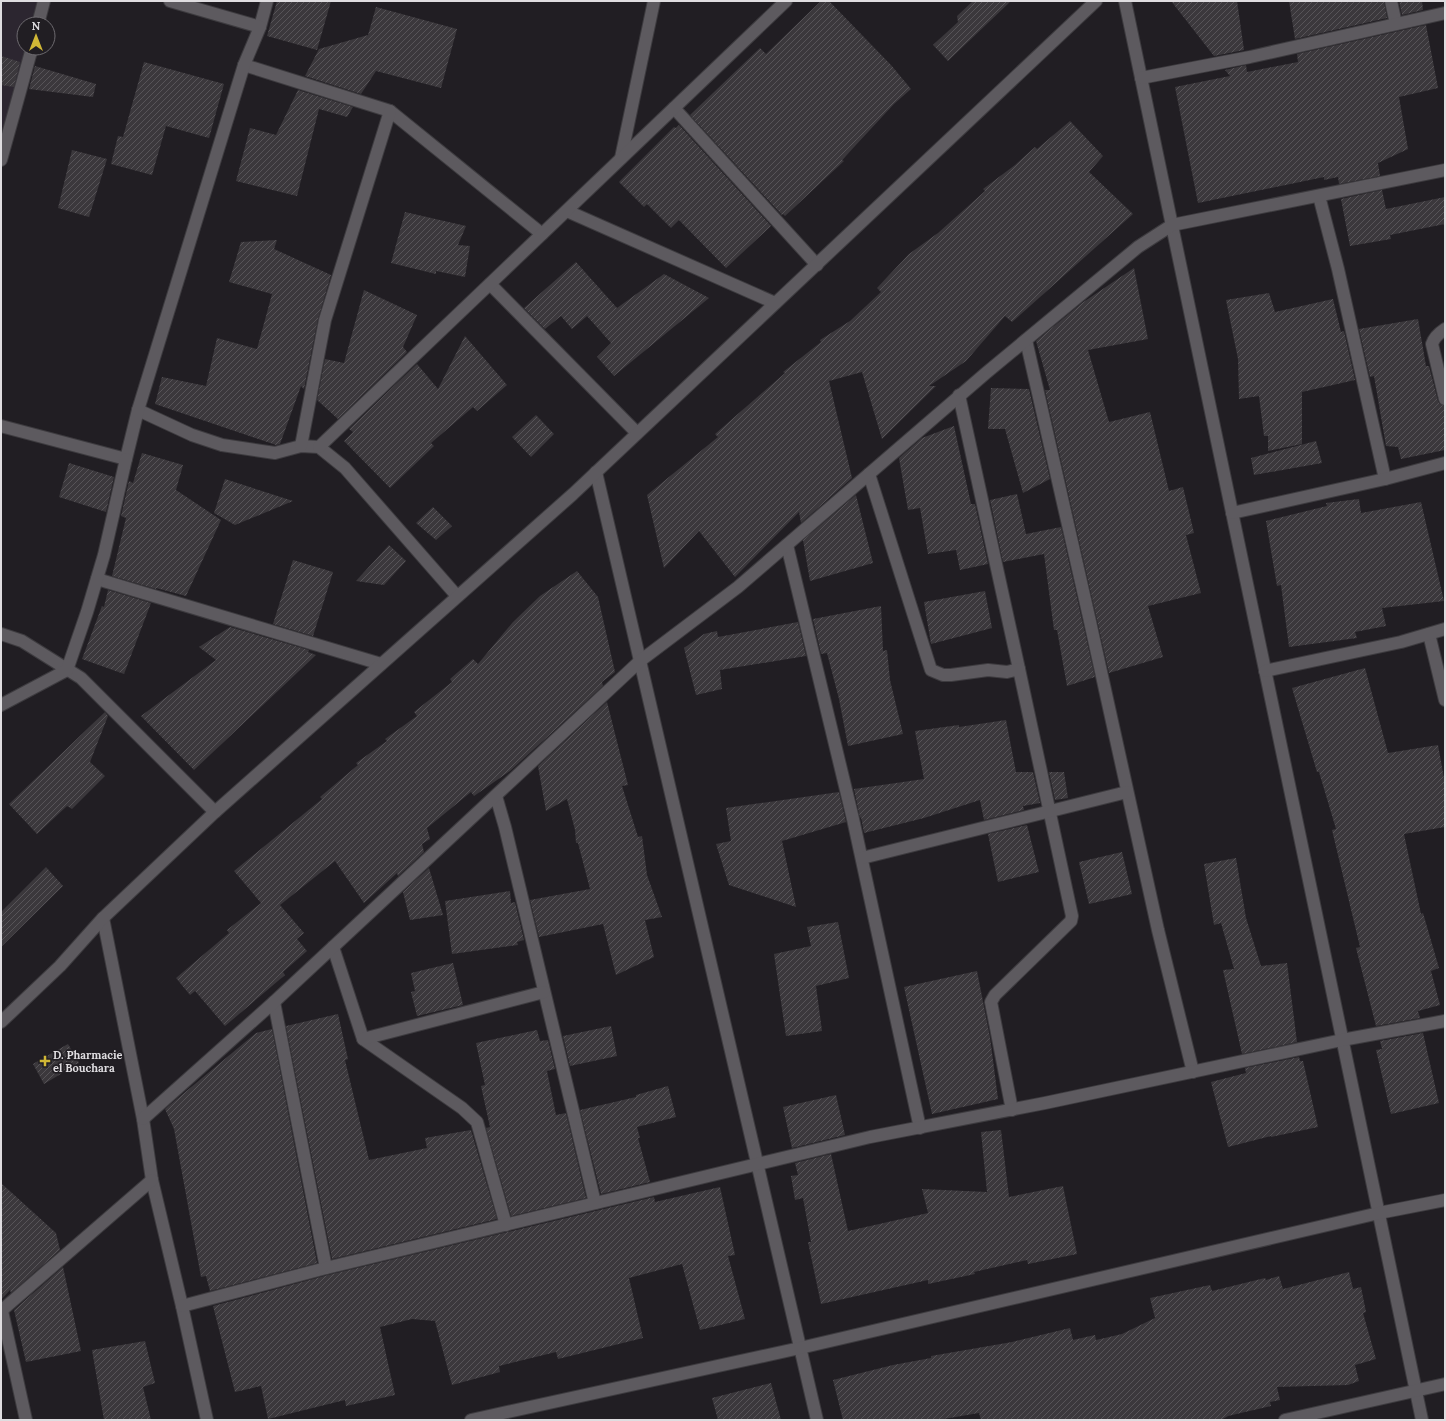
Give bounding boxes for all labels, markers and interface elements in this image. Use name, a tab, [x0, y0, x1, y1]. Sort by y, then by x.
north arrow	[16, 16, 56, 56]
text: N	[32, 19, 41, 33]
place label: D. Pharmacie el Bouchara	[53, 1048, 123, 1075]
marker: D. Pharmacie el Bouchara	[40, 1056, 50, 1066]

